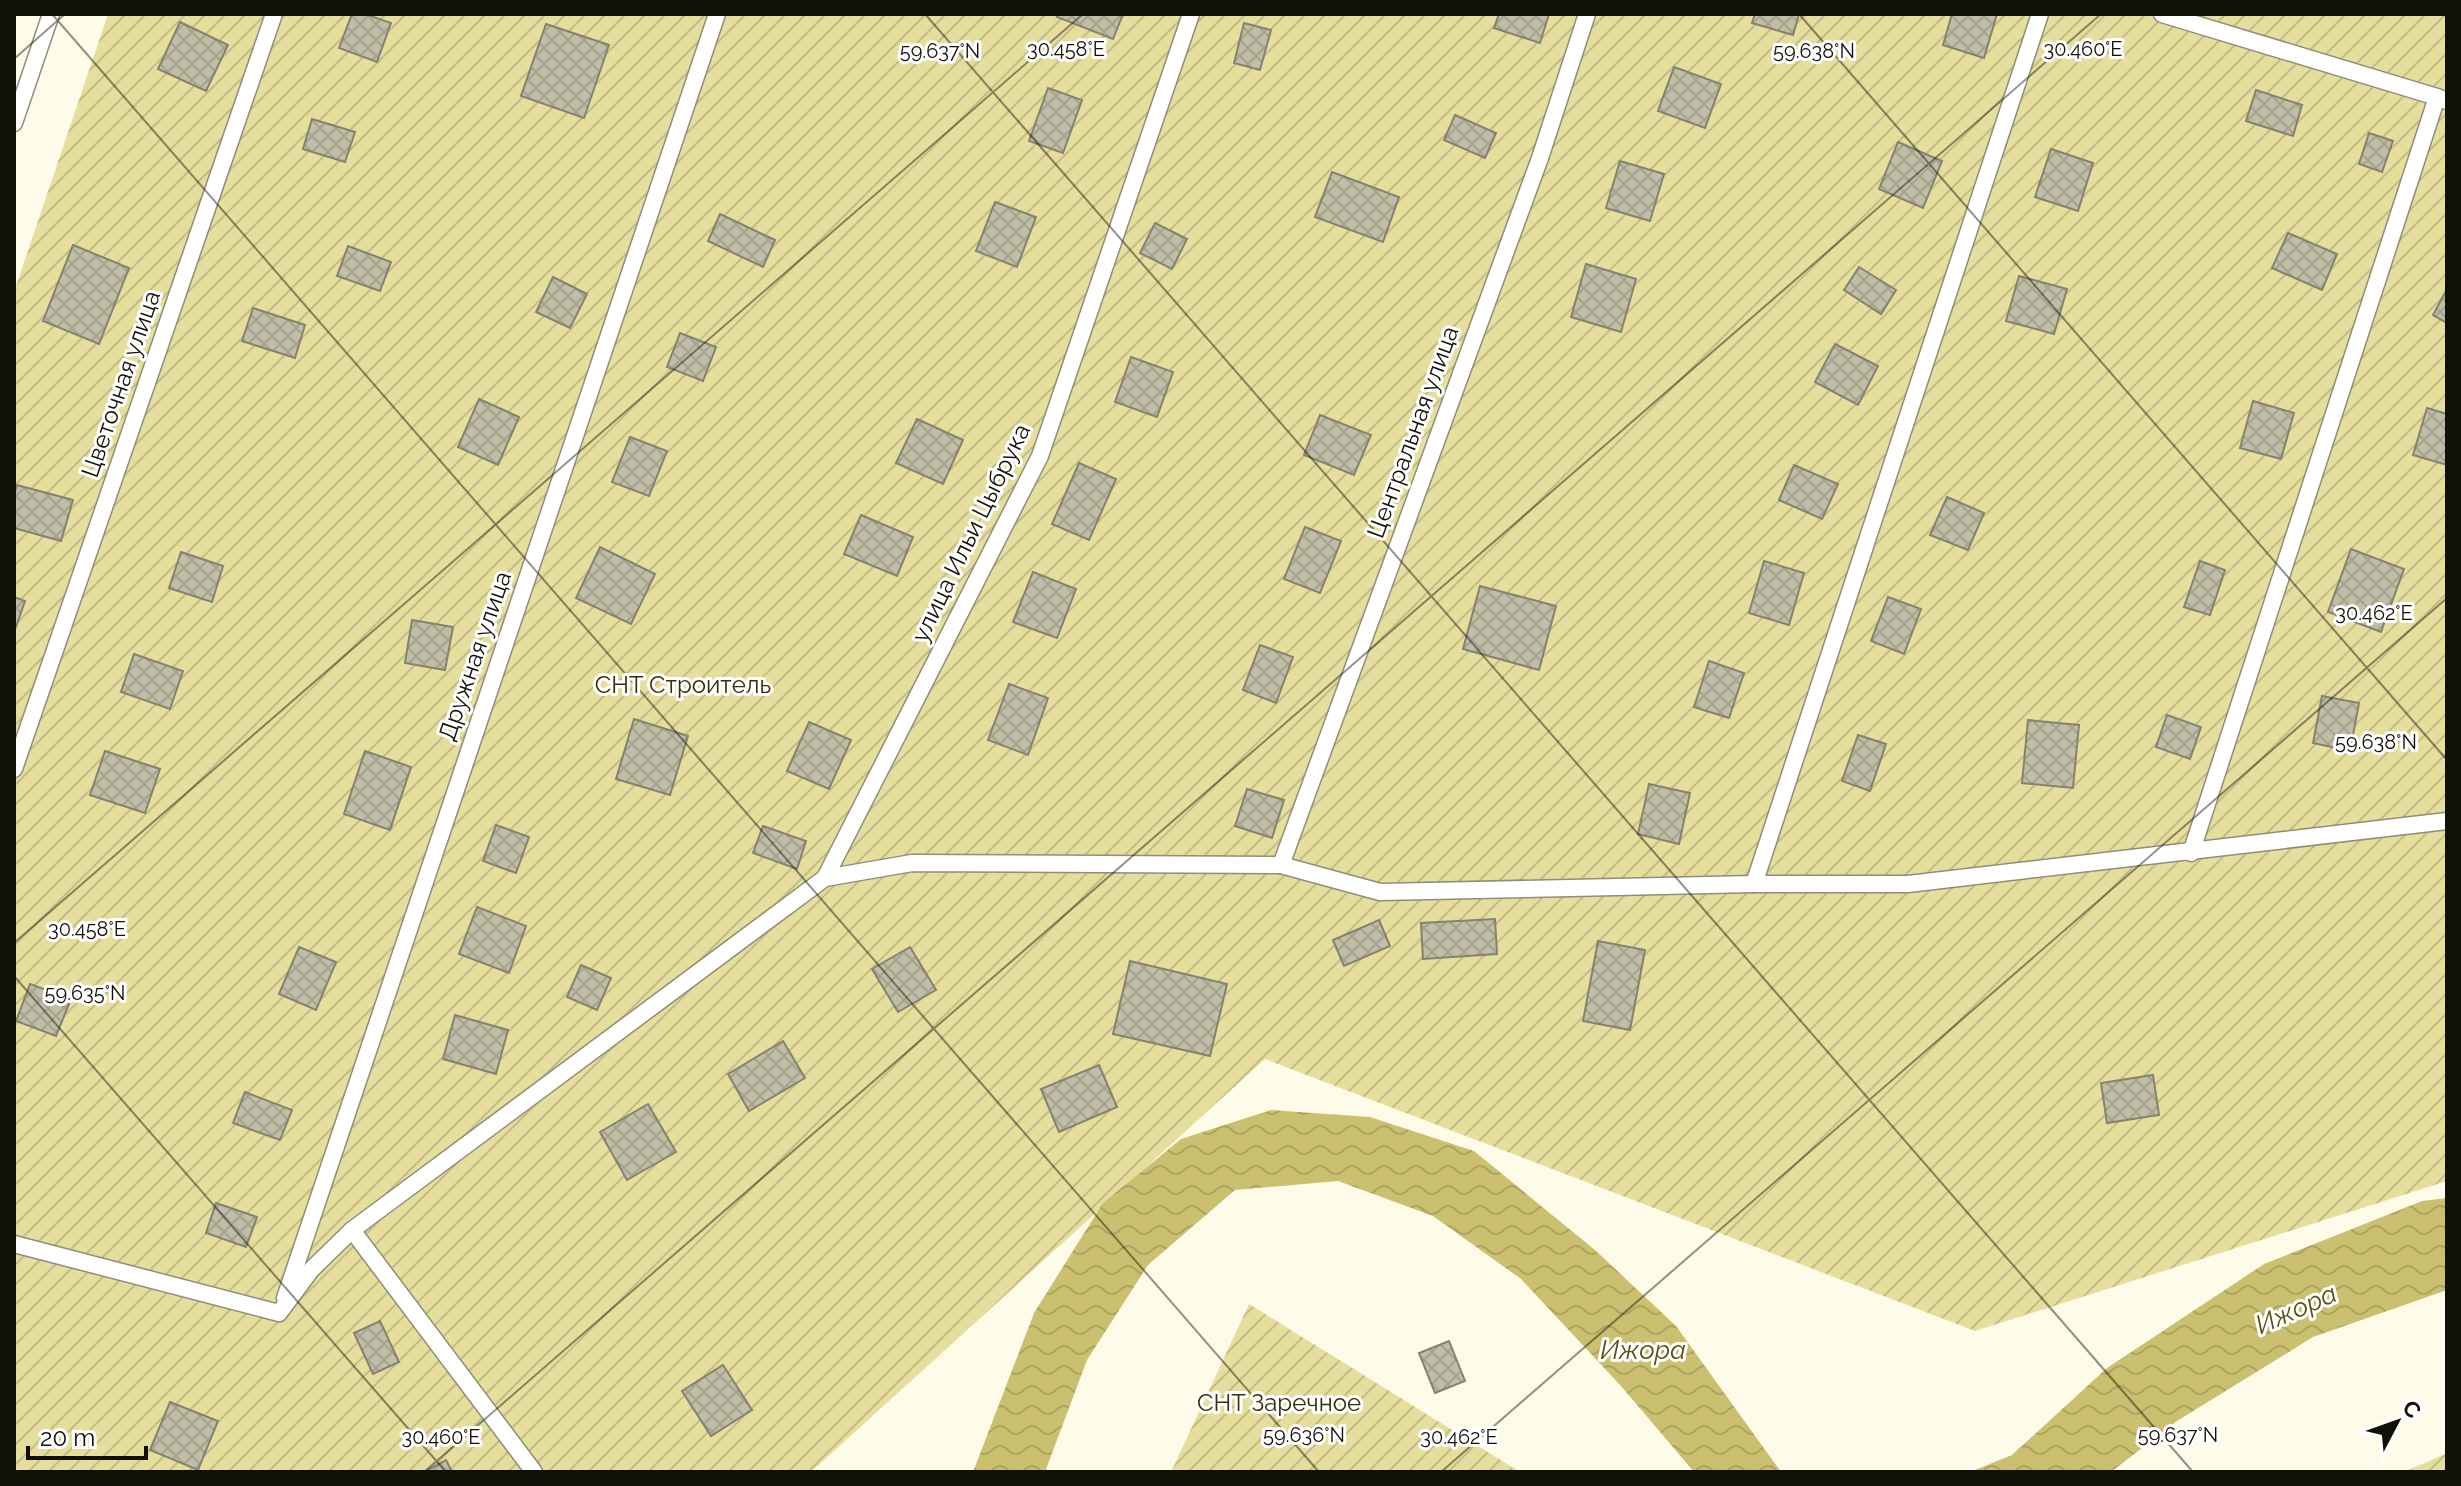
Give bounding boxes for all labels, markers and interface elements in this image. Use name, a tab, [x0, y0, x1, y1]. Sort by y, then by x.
text: 30.458°E	[1027, 37, 1105, 61]
text: 30.460°E	[2043, 37, 2123, 61]
text: 59.637°N	[900, 39, 980, 63]
text: 59.638°N	[1773, 39, 1855, 63]
street label: Цветочная улица	[75, 287, 166, 481]
street label: Центральная улица	[1361, 322, 1464, 542]
street label: улица Ильи Цыбрука	[905, 419, 1036, 647]
street label: Дружная улица	[432, 567, 517, 744]
text: 30.462°E	[2335, 601, 2413, 625]
park label: СНТ Строитель	[595, 670, 771, 699]
text: 59.638°N	[2335, 730, 2417, 754]
text: 30.458°E	[48, 917, 126, 941]
text: 59.635°N	[45, 981, 125, 1005]
water label: Ижора	[2251, 1278, 2341, 1340]
water label: Ижора	[1600, 1335, 1686, 1365]
north arrow	[2357, 1382, 2437, 1462]
park label: СНТ Заречное	[1197, 1388, 1361, 1417]
text: С	[2397, 1395, 2427, 1423]
scale bar	[28, 1410, 146, 1460]
text: 20 m	[40, 1423, 95, 1452]
text: 59.636°N	[1263, 1423, 1345, 1447]
text: 59.637°N	[2138, 1423, 2218, 1447]
text: 30.460°E	[401, 1425, 481, 1449]
text: 30.462°E	[1420, 1425, 1498, 1449]

